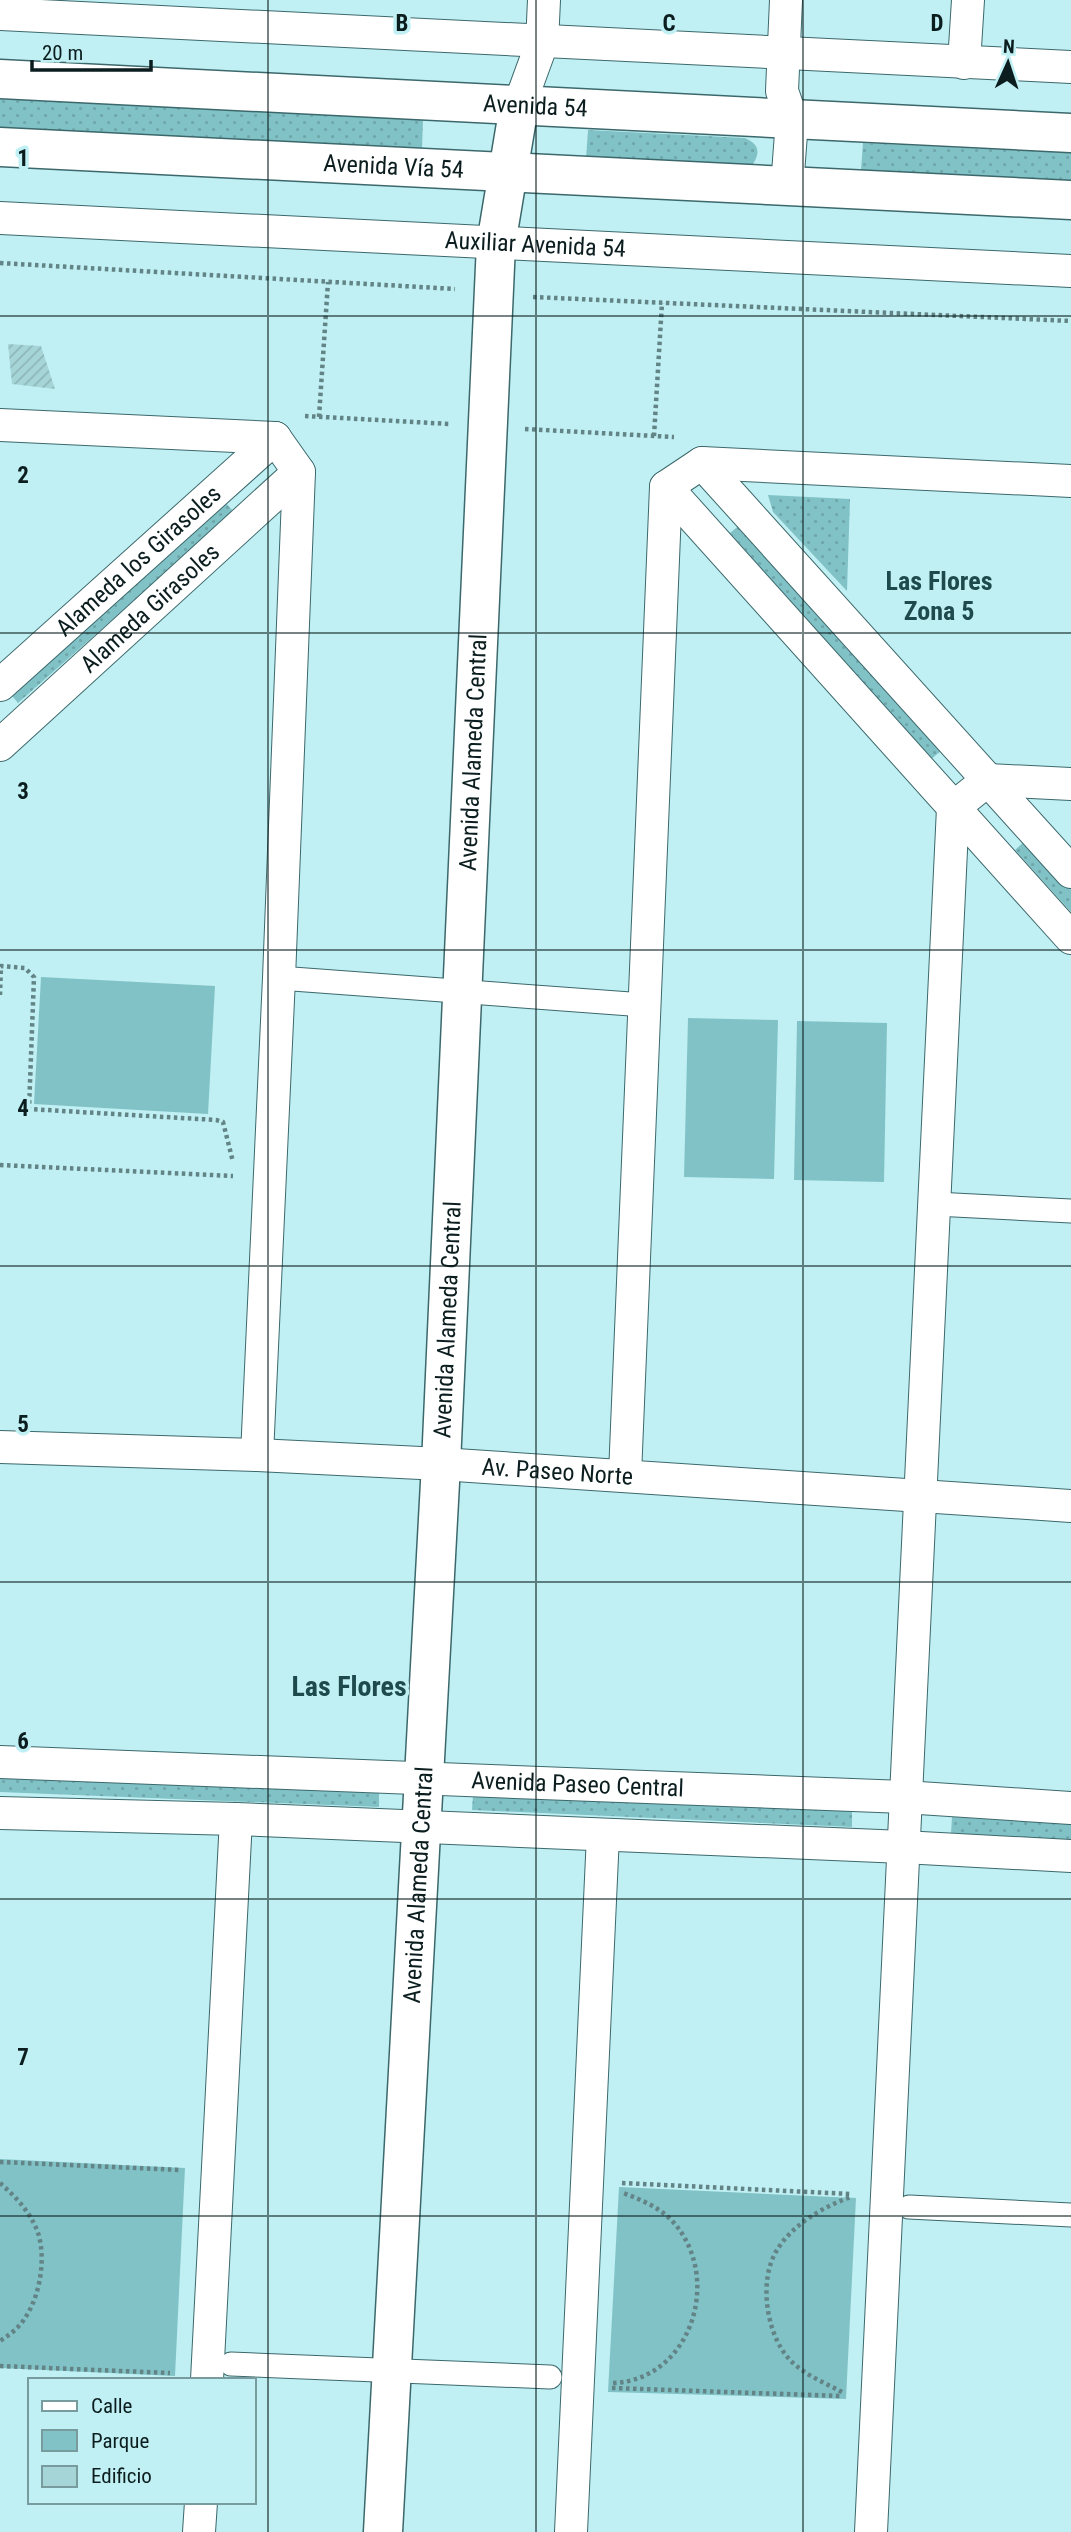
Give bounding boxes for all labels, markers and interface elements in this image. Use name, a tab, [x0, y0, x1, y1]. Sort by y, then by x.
text: B	[396, 10, 408, 37]
text: C	[662, 10, 676, 37]
text: D	[931, 10, 944, 37]
scale bar	[32, 28, 150, 72]
north arrow	[973, 28, 1043, 98]
text: N	[1002, 35, 1015, 58]
text: 20 m	[42, 41, 83, 65]
street label: Avenida 54	[482, 89, 588, 123]
text: 1	[17, 145, 29, 172]
street label: Avenida Vía 54	[323, 149, 465, 184]
street label: Auxiliar Avenida 54	[444, 226, 627, 263]
text: 2	[17, 462, 29, 489]
street label: Alameda los Girasoles	[50, 479, 227, 642]
street label: Alameda Girasoles	[75, 538, 225, 678]
district label: Las Flores Zona 5	[886, 566, 992, 626]
street label: Avenida Alameda Central	[454, 633, 492, 871]
text: 3	[17, 778, 29, 805]
text: 4	[17, 1095, 29, 1122]
street label: Avenida Alameda Central	[428, 1201, 467, 1439]
text: 5	[17, 1411, 29, 1438]
street label: Av. Paseo Norte	[481, 1453, 634, 1491]
district label: Las Flores	[291, 1670, 407, 1703]
text: 6	[17, 1728, 29, 1755]
street label: Avenida Alameda Central	[398, 1766, 439, 2004]
street label: Avenida Paseo Central	[471, 1766, 684, 1802]
text: 7	[17, 2044, 29, 2071]
legend	[28, 2378, 256, 2504]
text: Calle	[91, 2394, 133, 2418]
text: Parque	[91, 2429, 149, 2453]
text: Edificio	[91, 2464, 152, 2488]

